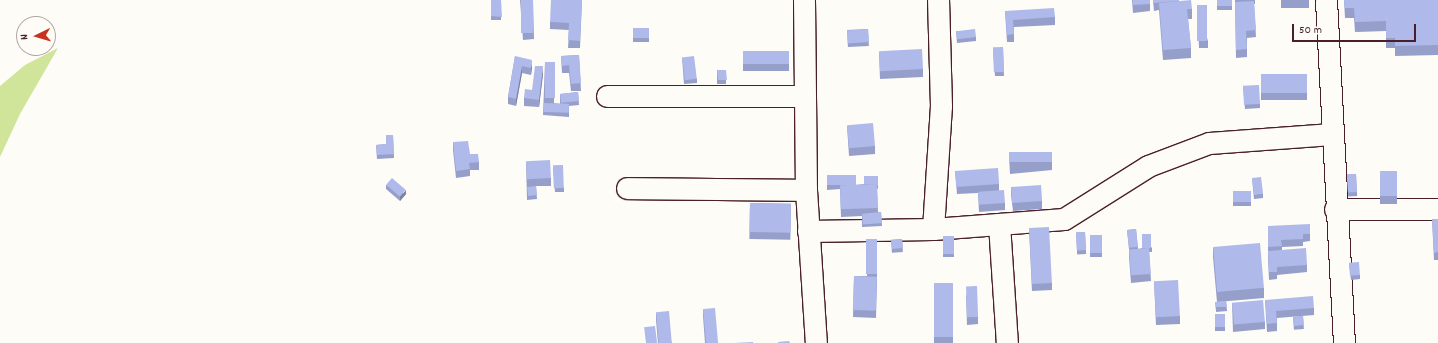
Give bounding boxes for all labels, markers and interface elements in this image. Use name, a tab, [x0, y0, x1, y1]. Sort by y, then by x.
north arrow	[16, 16, 56, 56]
scale bar	[1294, 16, 1418, 42]
text: 50 m	[1299, 22, 1322, 39]
text: N	[17, 34, 33, 40]

